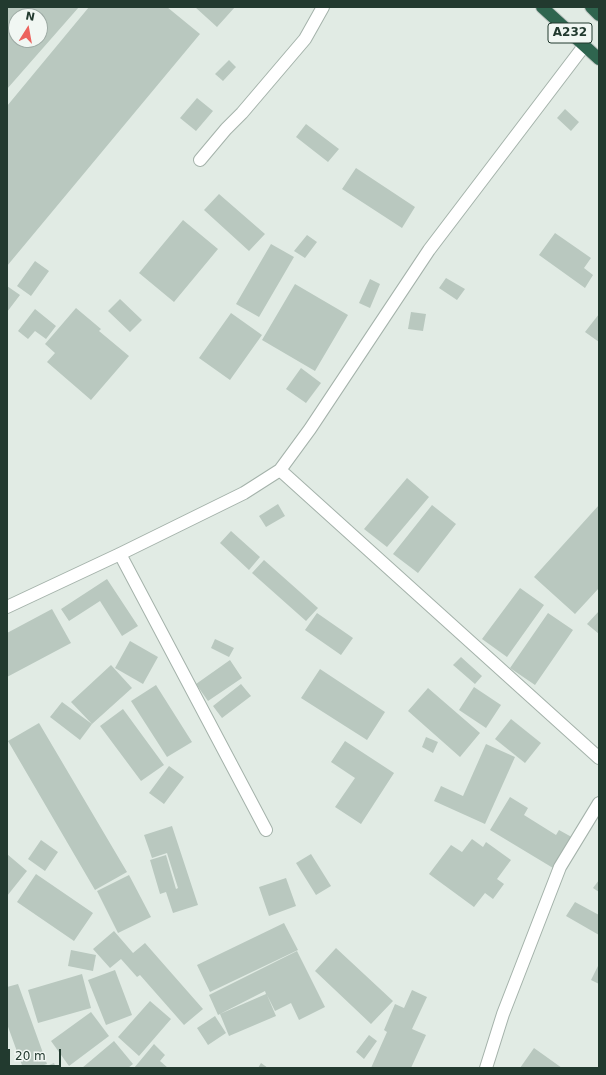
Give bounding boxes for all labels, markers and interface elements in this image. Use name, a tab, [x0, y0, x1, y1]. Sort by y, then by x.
north arrow	[8, 8, 48, 48]
text: N	[24, 9, 36, 24]
road number: A232	[548, 23, 592, 43]
scale bar	[10, 1041, 63, 1067]
text: 20 m	[15, 1049, 46, 1063]

